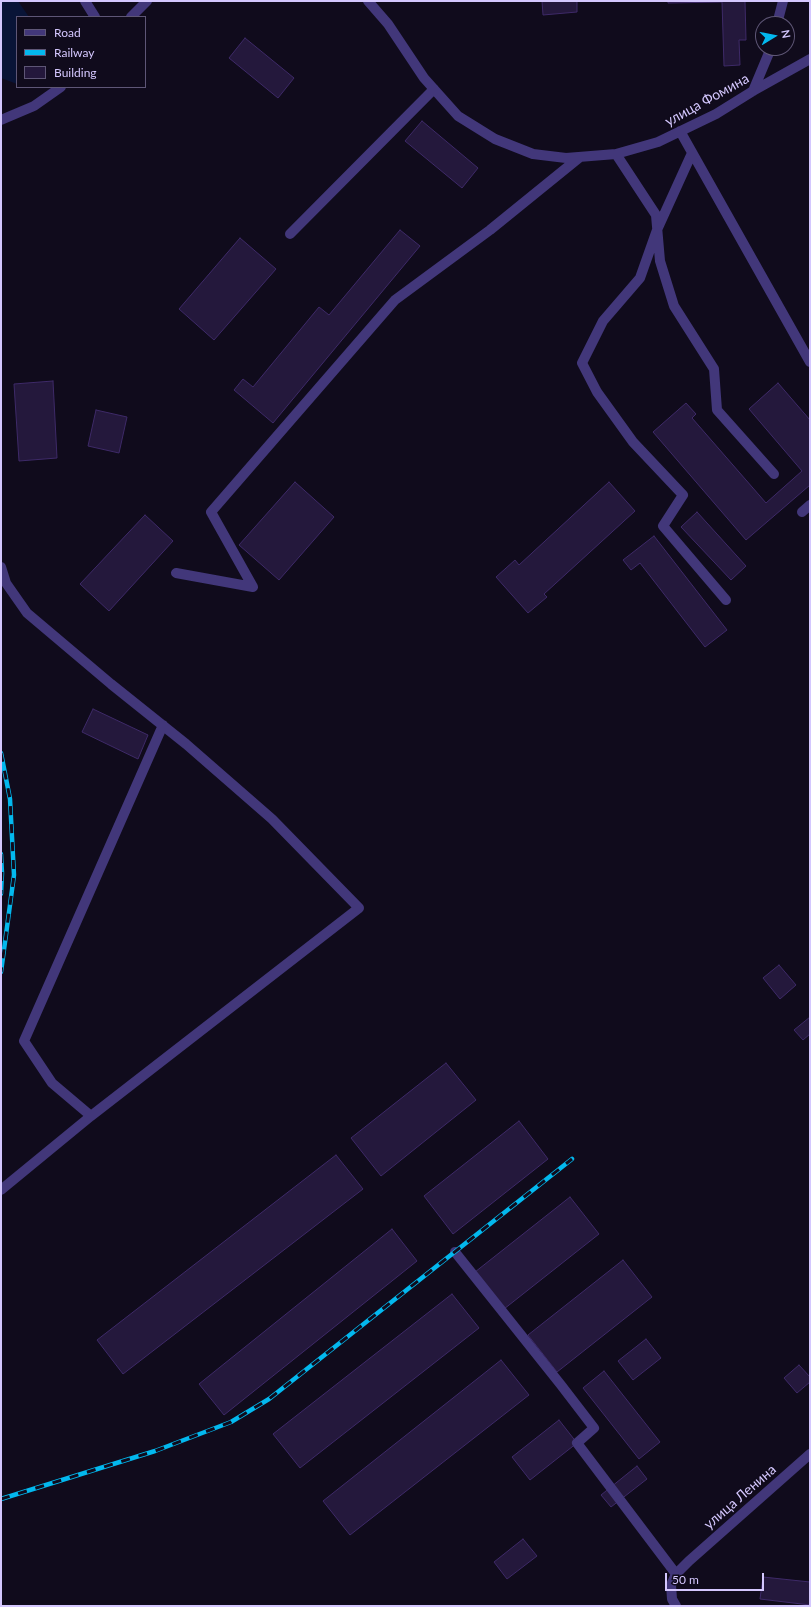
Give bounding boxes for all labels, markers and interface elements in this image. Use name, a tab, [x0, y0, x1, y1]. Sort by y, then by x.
legend	[16, 16, 146, 88]
north arrow	[755, 16, 795, 56]
text: Road	[54, 25, 81, 40]
text: N	[779, 29, 793, 39]
text: Railway	[54, 45, 94, 60]
text: Building	[54, 65, 97, 80]
street label: улица Фомина	[662, 70, 752, 130]
street label: улица Ленина	[701, 1461, 779, 1533]
scale bar	[667, 1565, 766, 1591]
text: 50 m	[672, 1572, 699, 1587]

